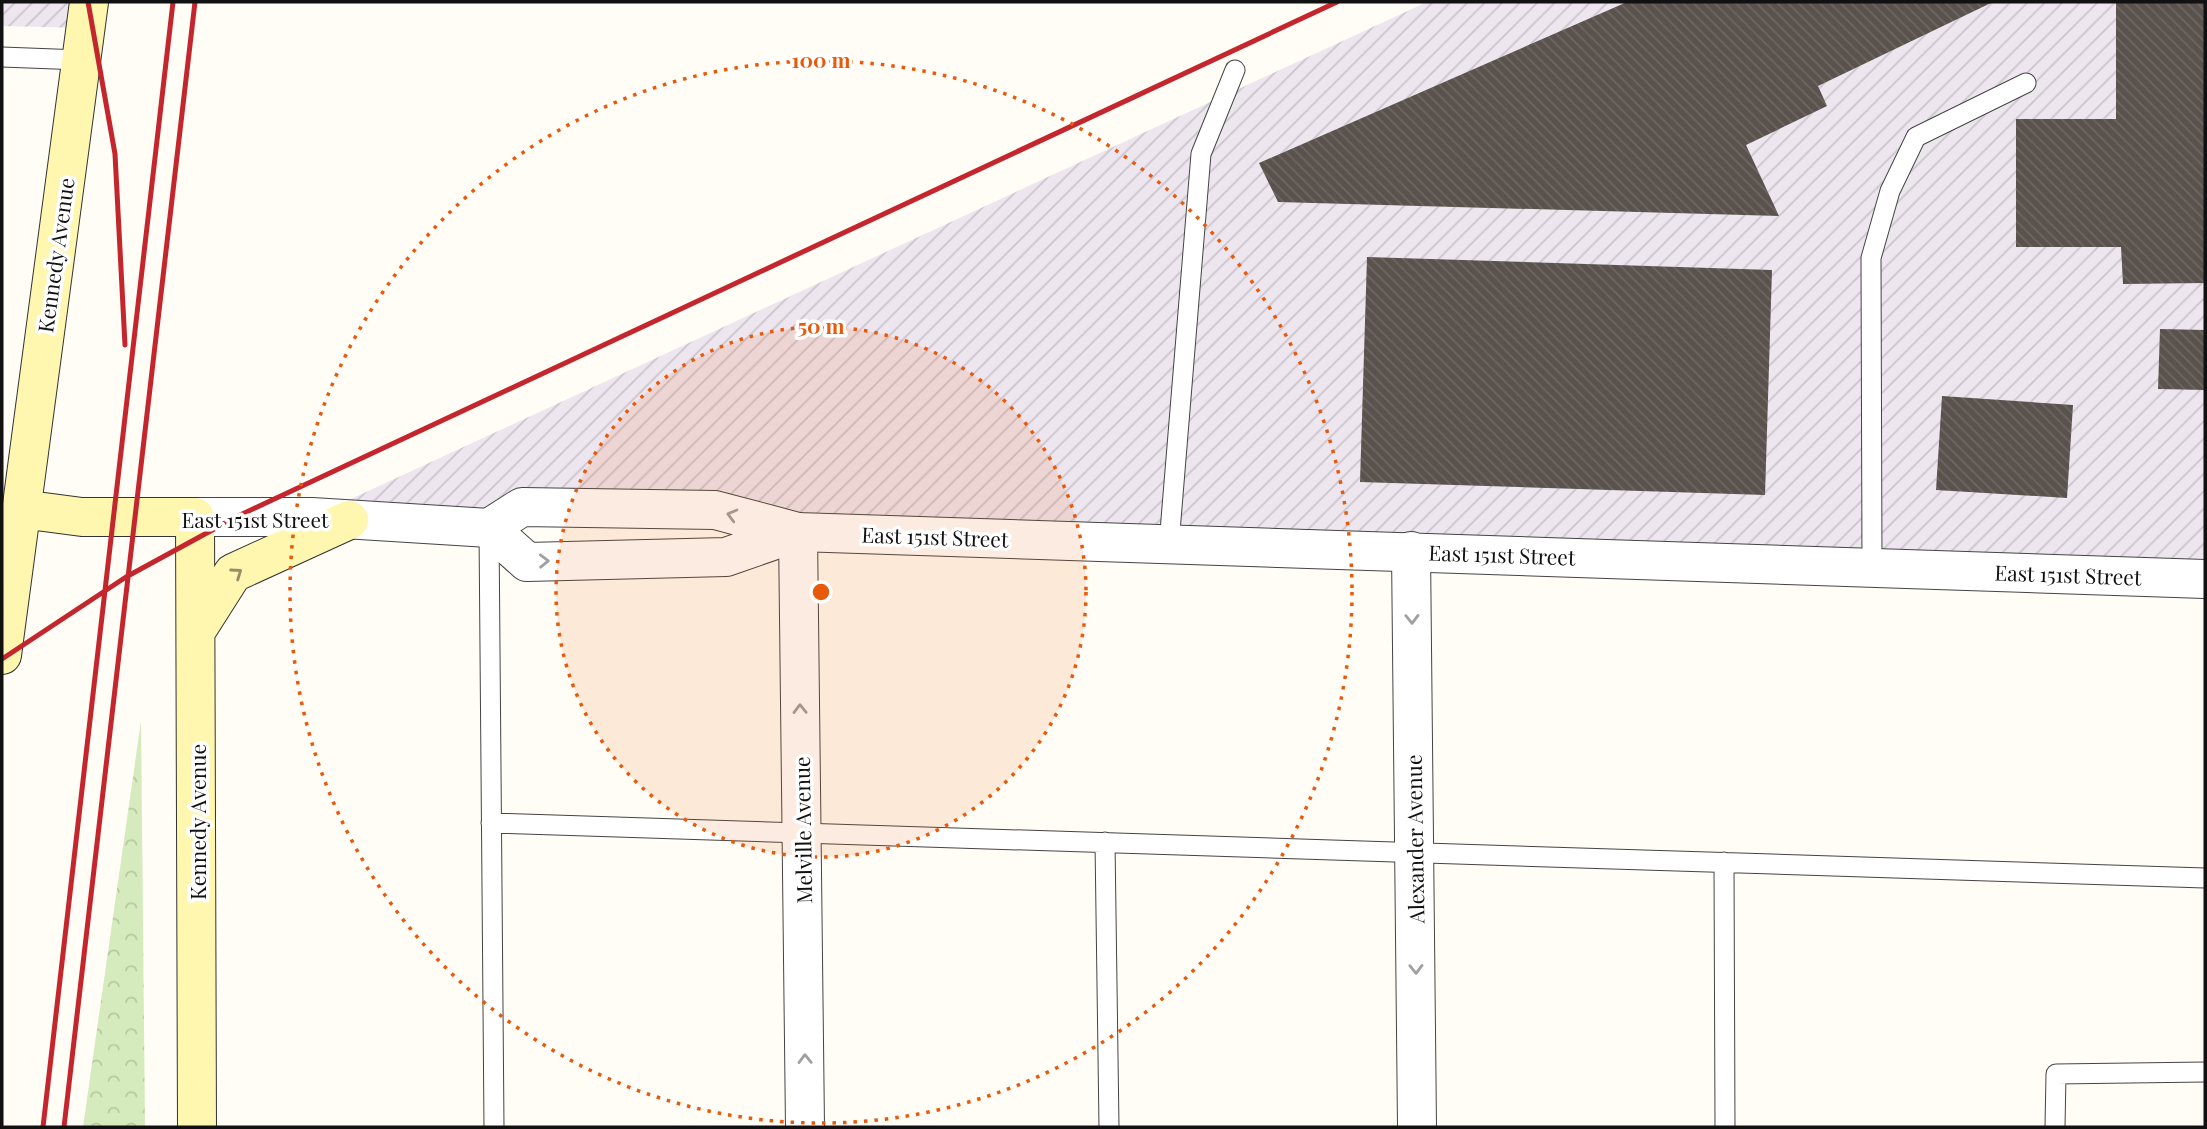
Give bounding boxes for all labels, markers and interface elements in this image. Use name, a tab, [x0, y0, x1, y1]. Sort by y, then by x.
text: 100 m	[791, 45, 851, 73]
street label: Kennedy Avenue	[30, 176, 80, 334]
text: 50 m	[797, 311, 845, 339]
street label: East 151st Street	[181, 505, 329, 533]
one-way arrow	[726, 509, 738, 523]
street label: East 151st Street	[861, 519, 1010, 553]
street label: East 151st Street	[1428, 537, 1577, 571]
one-way arrow	[540, 553, 550, 569]
street label: East 151st Street	[1994, 557, 2143, 591]
one-way arrow	[229, 569, 242, 581]
centre of rings	[809, 580, 833, 604]
one-way arrow	[1404, 614, 1420, 625]
one-way arrow	[792, 703, 808, 714]
street label: Kennedy Avenue	[183, 744, 211, 900]
street label: Alexander Avenue	[1399, 754, 1429, 925]
street label: Melville Avenue	[787, 756, 817, 904]
one-way arrow	[1408, 964, 1424, 975]
one-way arrow	[797, 1053, 812, 1064]

